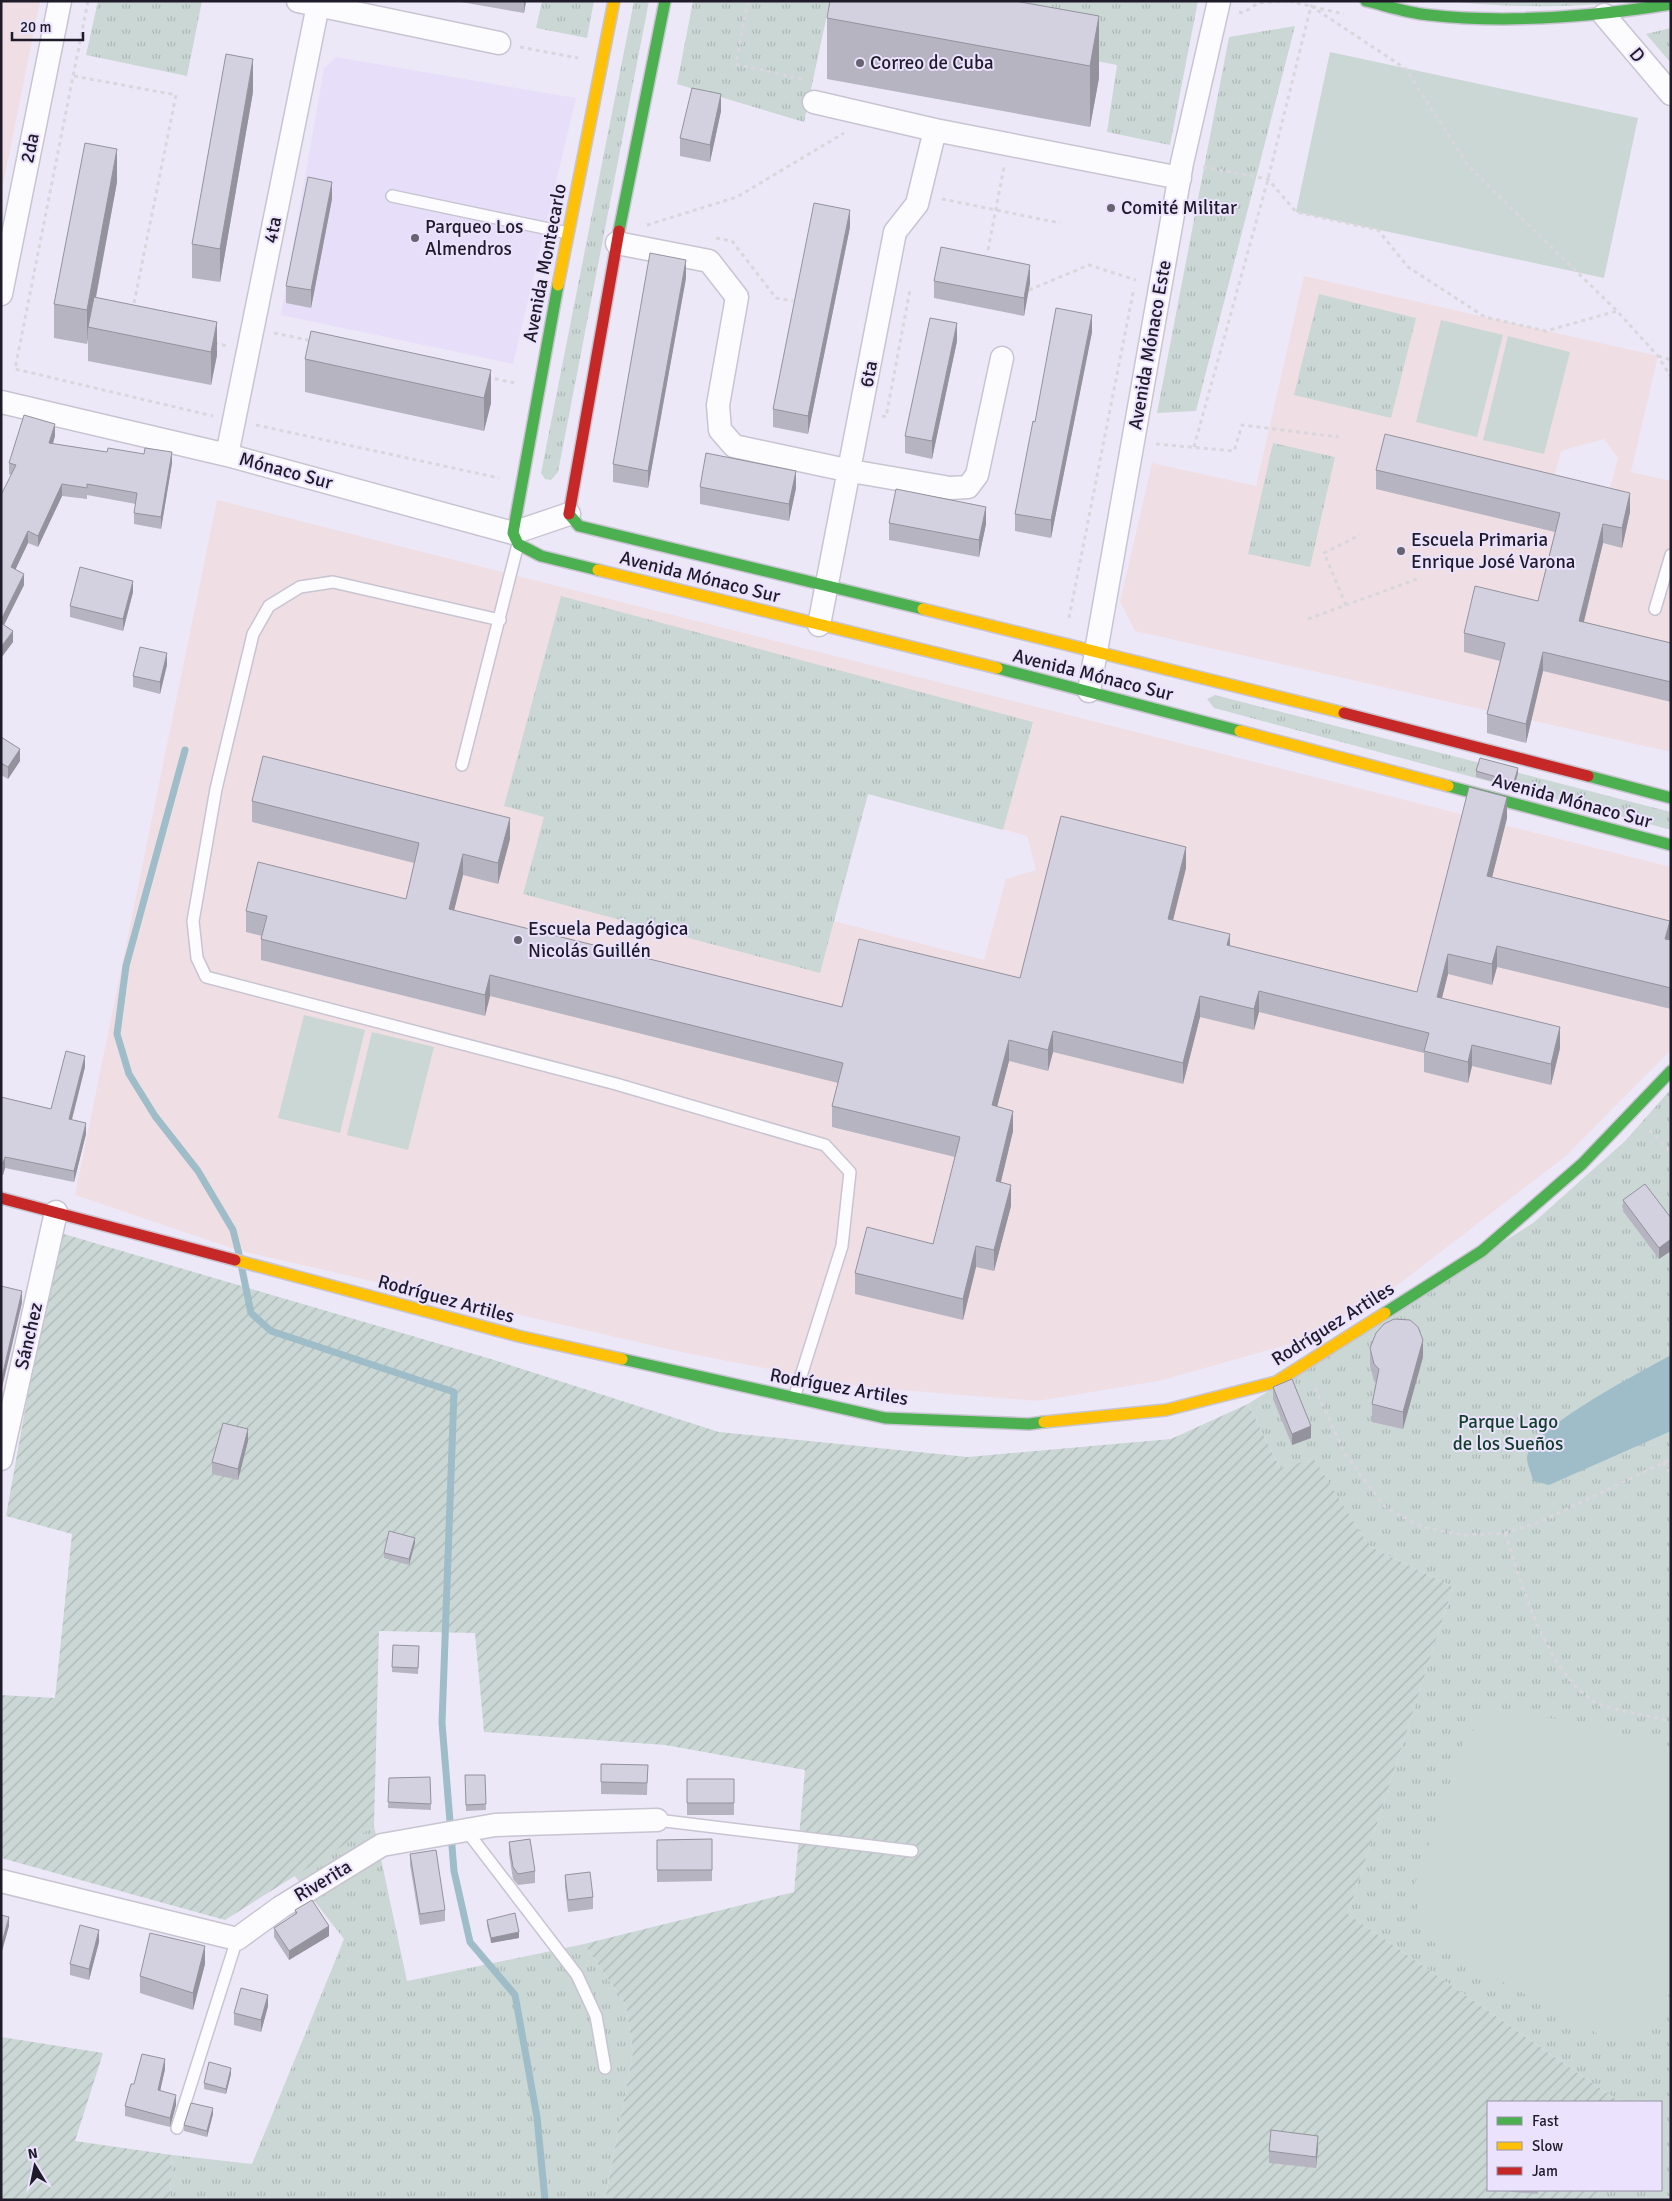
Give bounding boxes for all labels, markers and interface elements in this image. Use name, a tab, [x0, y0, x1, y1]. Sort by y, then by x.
scale bar	[12, 10, 84, 42]
text: 20 m	[20, 18, 51, 36]
street label: D	[1624, 43, 1650, 67]
place label: Correo de Cuba	[870, 51, 994, 75]
marker: Correo de Cuba	[854, 57, 866, 69]
street label: 2da	[15, 131, 45, 165]
street label: Avenida Montecarlo	[518, 182, 572, 344]
place label: Comité Militar	[1121, 196, 1237, 220]
marker: Comité Militar	[1105, 202, 1117, 214]
street label: 4ta	[259, 215, 287, 245]
place label: Parqueo Los Almendros	[425, 215, 523, 261]
marker: Parqueo Los Almendros	[409, 232, 421, 244]
street label: Avenida Mónaco Este	[1123, 258, 1177, 432]
street label: 6ta	[855, 359, 883, 389]
street label: Mónaco Sur	[237, 447, 335, 495]
place label: Escuela Primaria Enrique José Varona	[1411, 528, 1575, 574]
street label: Avenida Mónaco Sur	[617, 545, 783, 609]
marker: Escuela Primaria Enrique José Varona	[1395, 545, 1407, 557]
street label: Avenida Mónaco Sur	[1010, 643, 1176, 707]
street label: Avenida Mónaco Sur	[1489, 768, 1655, 834]
place label: Escuela Pedagógica Nicolás Guillén	[528, 917, 688, 963]
marker: Escuela Pedagógica Nicolás Guillén	[512, 934, 524, 946]
street label: Rodríguez Artiles	[375, 1269, 517, 1329]
street label: Rodríguez Artiles	[1267, 1277, 1399, 1371]
street label: Sánchez	[10, 1300, 48, 1372]
street label: Rodríguez Artiles	[768, 1363, 910, 1411]
park label: Parque Lago de los Sueños	[1453, 1410, 1563, 1456]
street label: Riverita	[290, 1855, 356, 1907]
legend	[1487, 2101, 1662, 2191]
text: Fast	[1532, 2112, 1559, 2130]
text: Slow	[1532, 2137, 1563, 2155]
north arrow	[10, 2141, 60, 2191]
text: N	[27, 2144, 39, 2163]
text: Jam	[1532, 2162, 1558, 2180]

